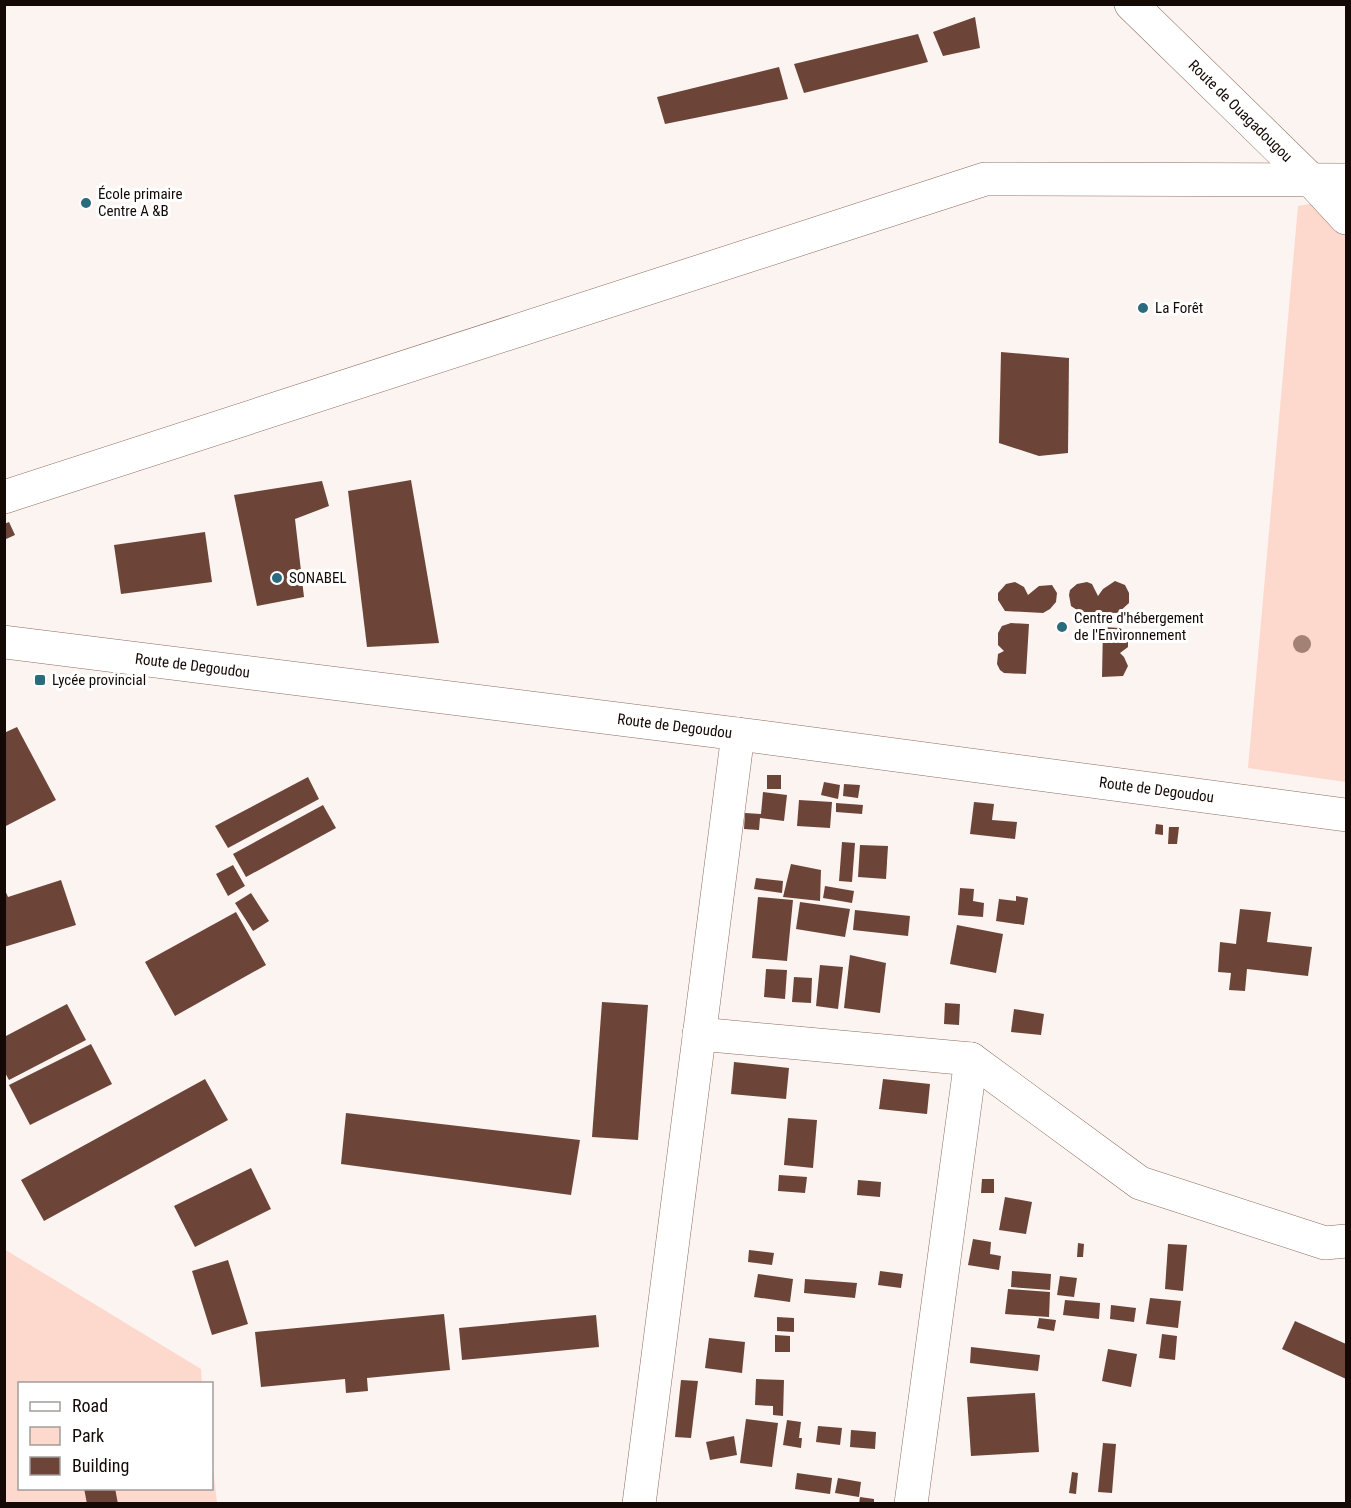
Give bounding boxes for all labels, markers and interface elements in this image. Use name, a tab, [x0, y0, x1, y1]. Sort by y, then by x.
street label: Route de Ouagadougou	[1185, 56, 1296, 166]
place label: École primaire Centre A &B	[98, 185, 183, 220]
marker: École primaire Centre A &B	[79, 196, 93, 210]
place label: La Forêt	[1155, 299, 1203, 317]
marker: La Forêt	[1136, 301, 1150, 315]
place label: SONABEL	[289, 569, 347, 587]
marker: SONABEL	[270, 571, 284, 585]
place label: Centre d'hébergement de l'Environnement	[1074, 609, 1204, 644]
marker: Centre d'hébergement de l'Environnement	[1055, 620, 1069, 634]
street label: Route de Degoudou	[134, 650, 251, 682]
place label: Lycée provincial	[52, 671, 146, 689]
marker: Lycée provincial	[33, 673, 47, 687]
street label: Route de Degoudou	[616, 710, 733, 742]
street label: Route de Degoudou	[1098, 773, 1215, 806]
legend	[18, 1382, 213, 1490]
text: Road	[72, 1395, 108, 1416]
text: Park	[72, 1425, 104, 1446]
text: Building	[72, 1455, 129, 1476]

